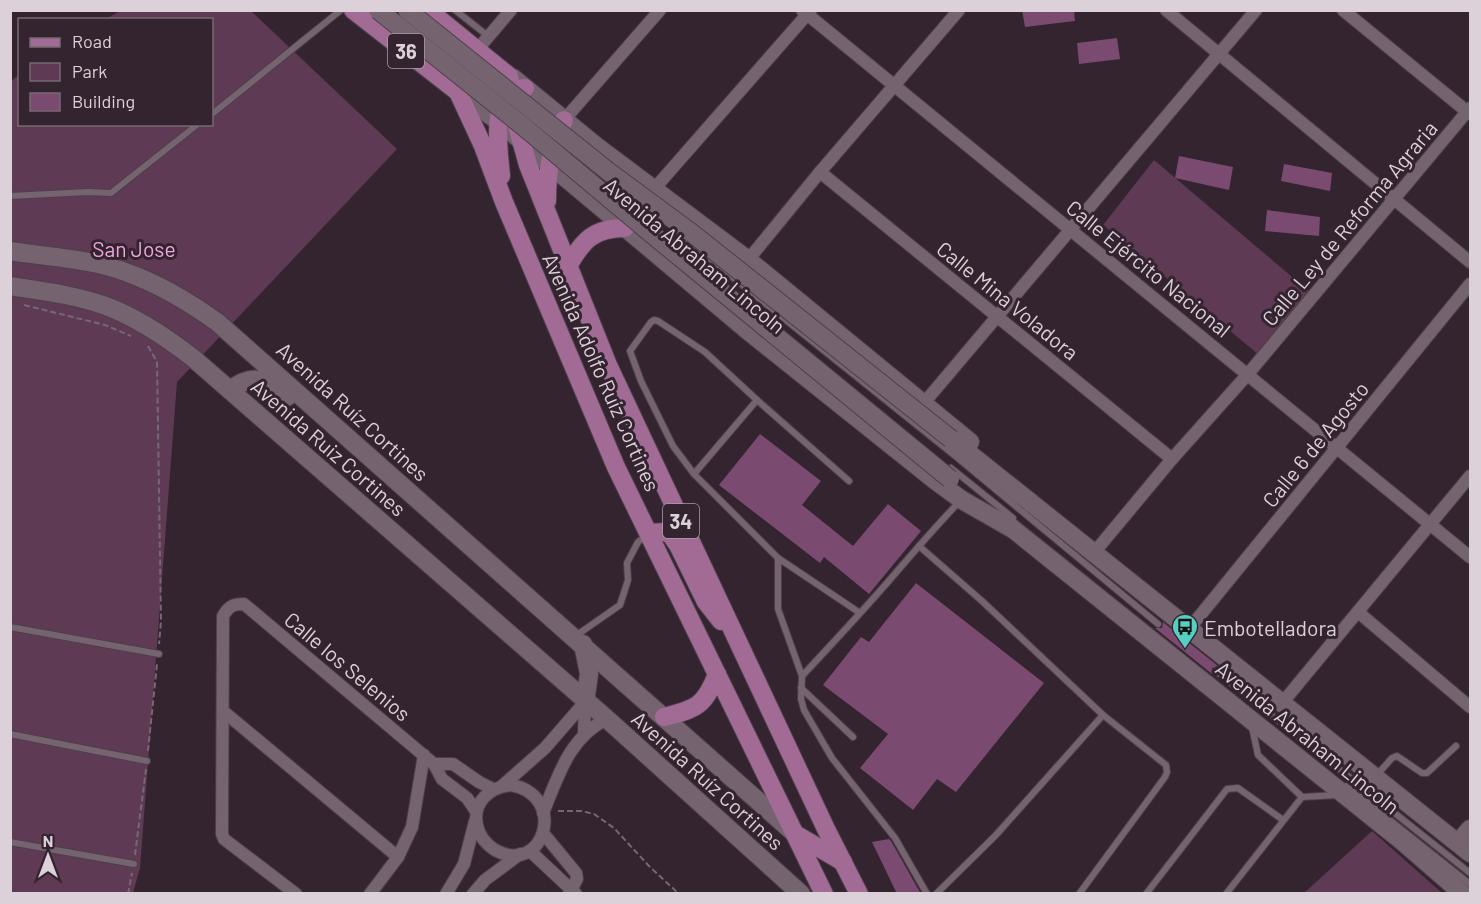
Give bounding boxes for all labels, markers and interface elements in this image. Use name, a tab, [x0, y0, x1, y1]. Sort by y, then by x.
legend	[18, 18, 213, 126]
text: Road	[72, 30, 112, 52]
road number: 36	[388, 34, 424, 68]
text: Park	[72, 60, 107, 82]
text: Building	[72, 90, 135, 112]
street label: Calle Ley de Reforma Agraria	[1256, 116, 1442, 330]
street label: Avenida Abraham Lincoln	[599, 172, 791, 338]
street label: Calle Ejército Nacional	[1062, 194, 1236, 342]
street label: Calle Mina Voladora	[932, 235, 1084, 365]
park label: San Jose	[92, 236, 176, 261]
street label: Avenida Adolfo Ruíz Cortines	[538, 249, 666, 495]
street label: Avenida Ruíz Cortines	[272, 336, 434, 486]
street label: Avenida Ruiz Cortines	[247, 373, 411, 521]
street label: Calle 6 de Agosto	[1257, 376, 1373, 512]
road number: 34	[663, 504, 699, 538]
street label: Calle los Selenios	[280, 606, 416, 726]
bus stop icon: Embotelladora	[1170, 612, 1200, 650]
place label: Embotelladora	[1204, 615, 1337, 640]
street label: Avenida Abraham Lincoln	[1211, 655, 1405, 819]
street label: Avenida Ruíz Cortines	[627, 705, 789, 855]
north arrow	[18, 826, 78, 886]
text: N	[43, 831, 53, 850]

